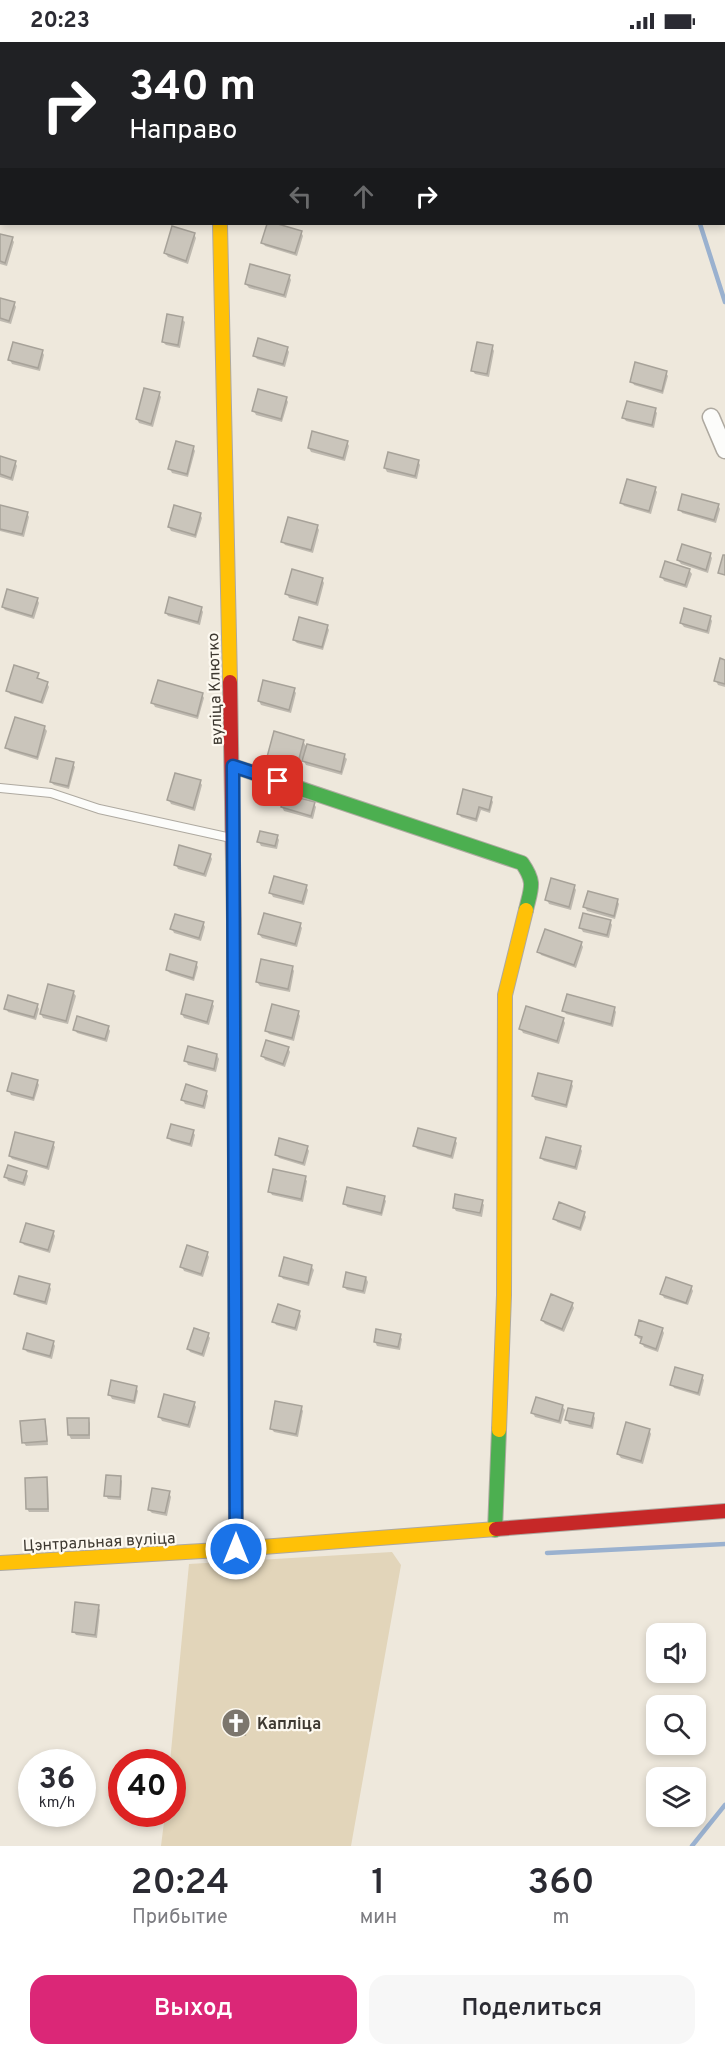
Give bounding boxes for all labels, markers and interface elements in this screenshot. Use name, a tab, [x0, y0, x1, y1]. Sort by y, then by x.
text: 20:23	[30, 8, 90, 35]
text: 340 m	[129, 62, 256, 115]
icon: right	[30, 66, 108, 144]
text: Направо	[129, 114, 237, 148]
icon: left	[284, 180, 317, 213]
icon: ahead	[347, 180, 380, 213]
icon: right	[410, 180, 443, 213]
street label: вуліца Клютко	[204, 632, 228, 745]
pin	[252, 755, 303, 806]
icon: arrive	[261, 764, 294, 797]
position arrow	[204, 1517, 268, 1581]
street label: Цэнтральная вуліца	[22, 1529, 176, 1557]
map controls	[646, 1623, 706, 1827]
button: sound	[646, 1623, 706, 1683]
button: search	[646, 1695, 706, 1755]
church icon: Капліца	[220, 1707, 252, 1739]
place label: Капліца	[257, 1715, 321, 1735]
speed limit sign: 40	[108, 1749, 186, 1827]
text: 36	[39, 1762, 75, 1799]
button: layers	[646, 1767, 706, 1827]
text: km/h	[39, 1794, 75, 1813]
text: 20:24	[130, 1861, 229, 1907]
text: 1	[371, 1861, 385, 1907]
text: 360	[528, 1861, 595, 1907]
text: Прибытие	[132, 1905, 228, 1931]
text: мин	[360, 1905, 397, 1931]
text: m	[553, 1905, 570, 1931]
button: Выход	[30, 1975, 357, 2044]
button: Поделиться	[369, 1975, 695, 2044]

